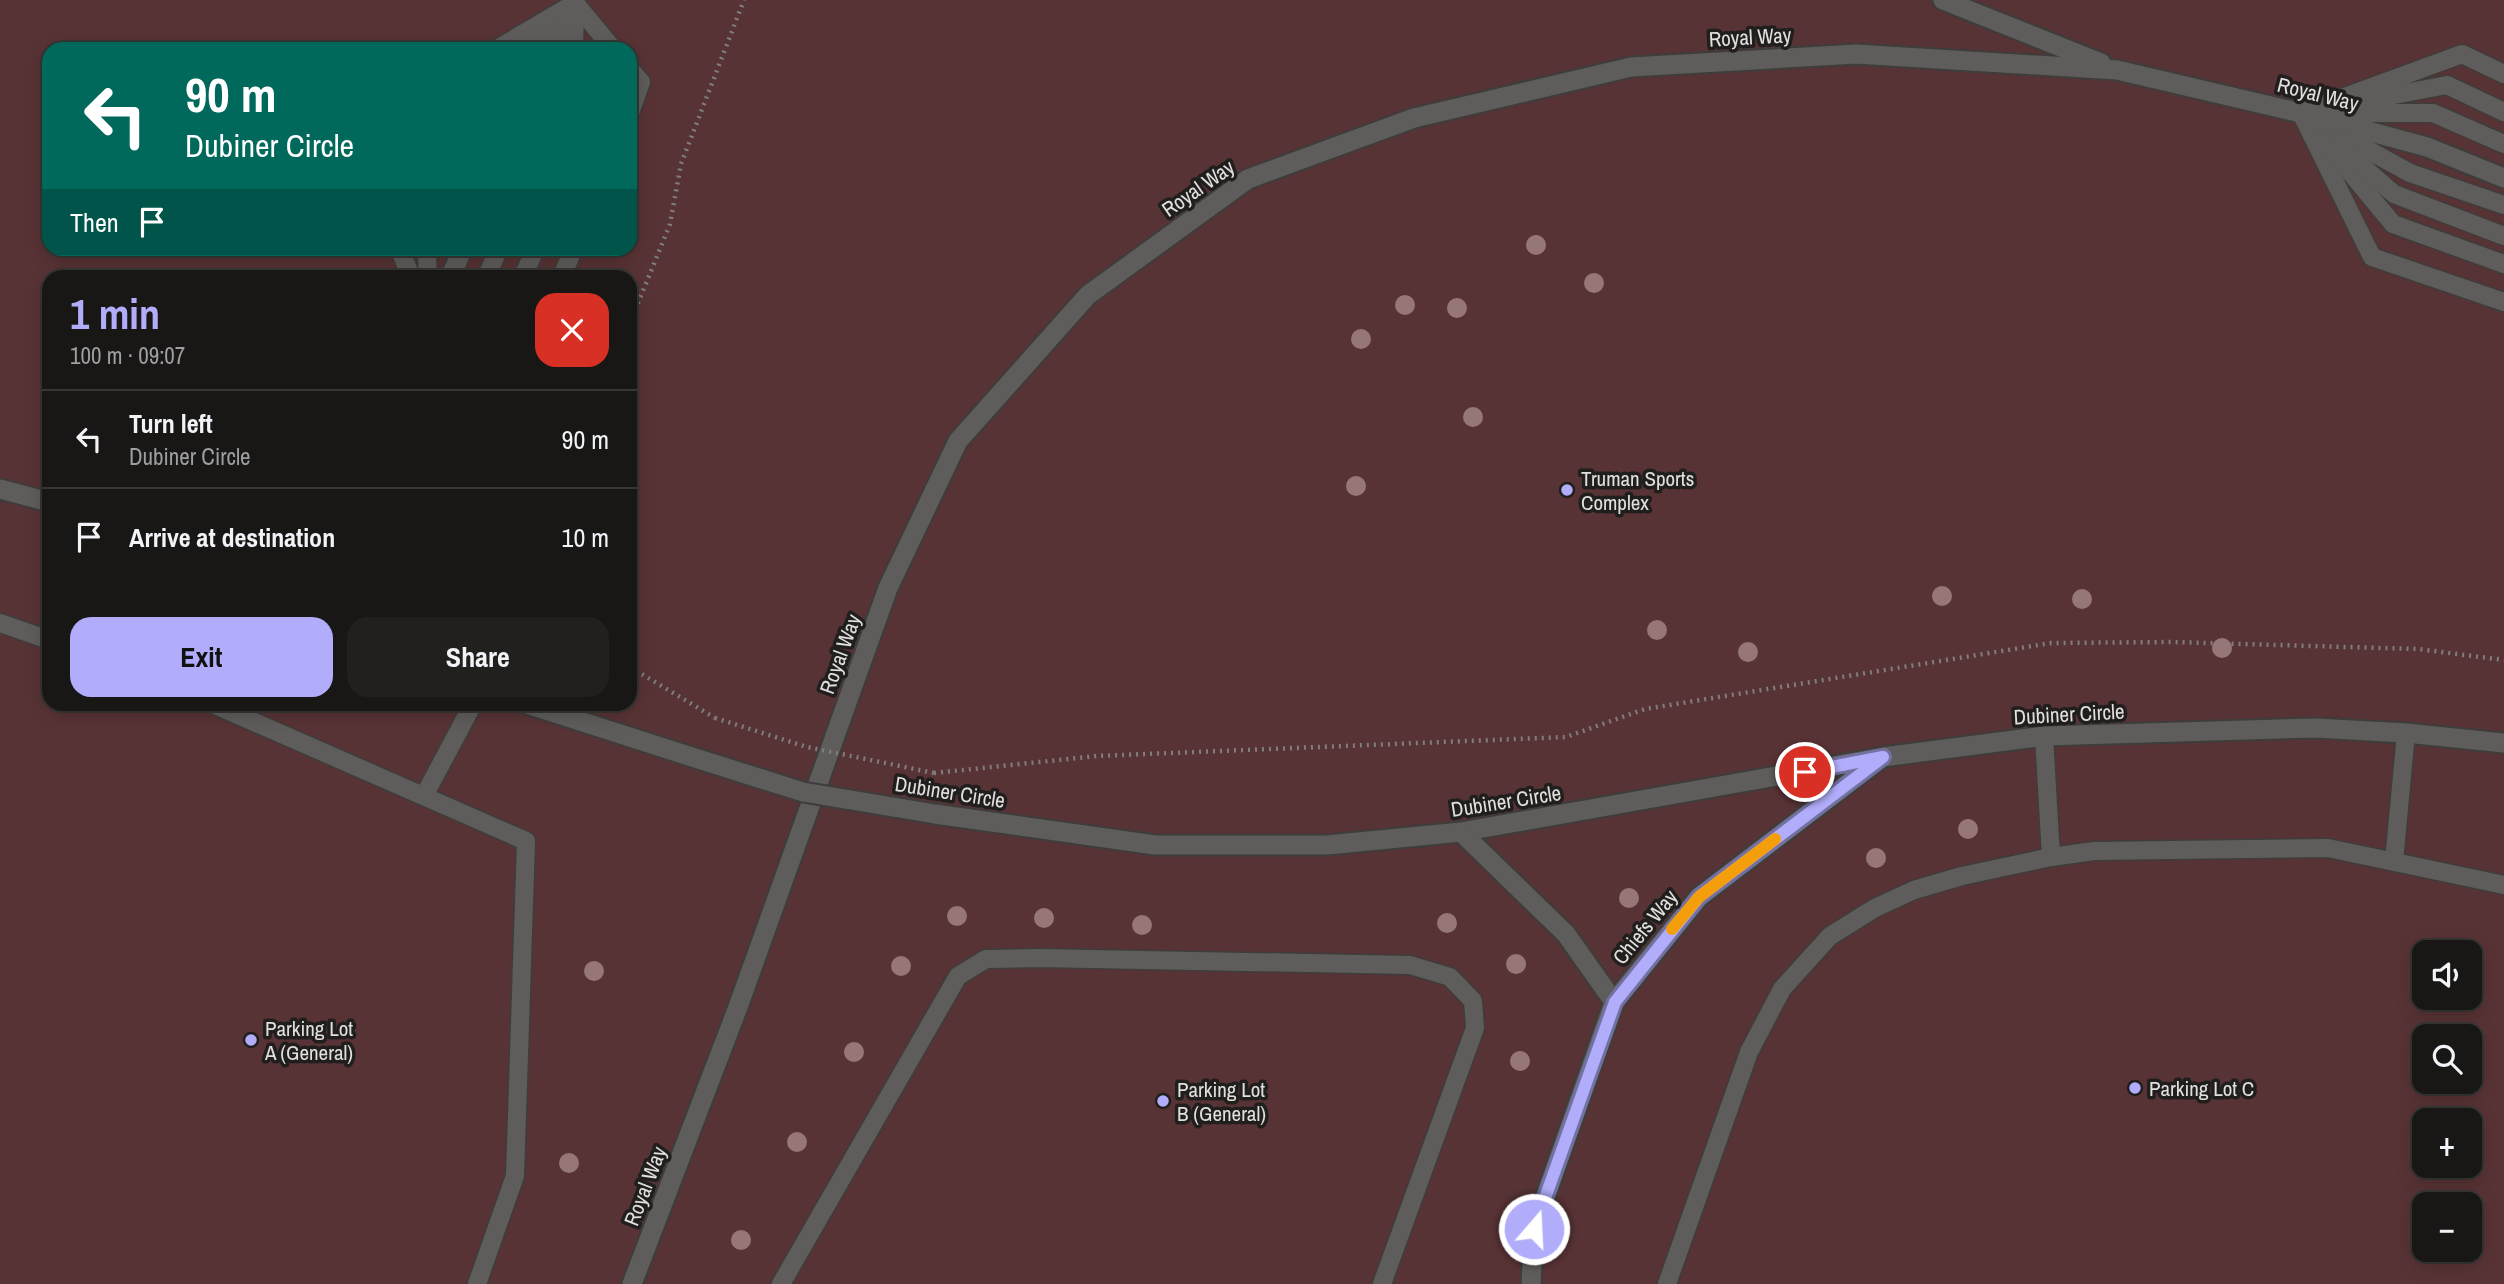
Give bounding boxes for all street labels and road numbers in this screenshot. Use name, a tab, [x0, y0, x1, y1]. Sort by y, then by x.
street label: Royal Way	[1708, 20, 1792, 54]
street label: Royal Way	[2274, 70, 2362, 118]
street label: Royal Way	[1156, 152, 1240, 224]
street label: Royal Way	[812, 610, 868, 698]
street label: Dubiner Circle	[2013, 697, 2125, 731]
street label: Dubiner Circle	[893, 769, 1007, 815]
street label: Dubiner Circle	[1449, 778, 1563, 824]
street label: Chiefs Way	[1606, 883, 1684, 970]
street label: Royal Way	[617, 1142, 673, 1230]

